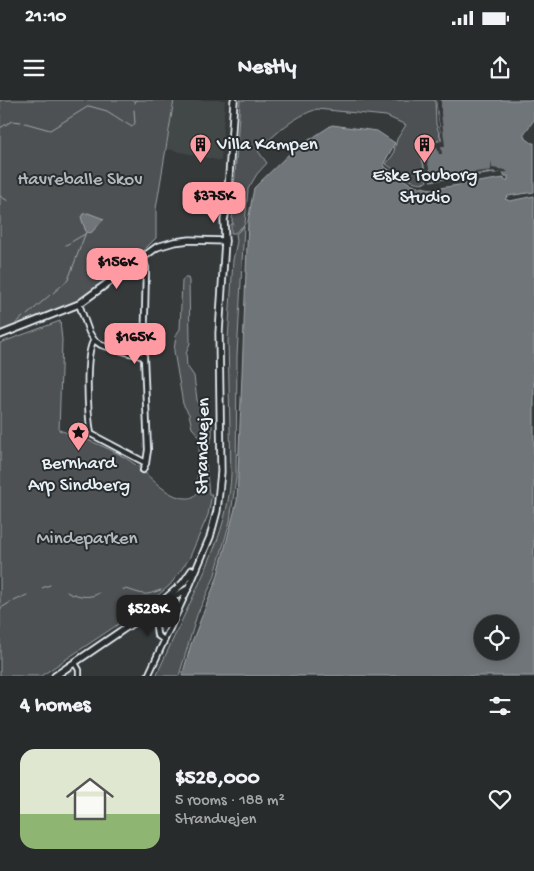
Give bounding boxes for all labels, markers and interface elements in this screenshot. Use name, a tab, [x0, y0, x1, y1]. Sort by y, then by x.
text: 21:10	[25, 6, 66, 29]
icon: menu	[20, 54, 48, 82]
icon: share	[486, 54, 514, 82]
text: Nestly	[238, 55, 296, 81]
building icon: Villa Kampen	[189, 133, 213, 164]
building icon: Eske Touborg Studio	[413, 133, 437, 164]
place label: Villa Kampen	[216, 134, 318, 157]
place label: Eske Touborg Studio	[372, 165, 478, 210]
park label: Havreballe Skov	[17, 169, 143, 192]
pin: $375K	[179, 182, 249, 224]
text: $375K	[193, 188, 235, 207]
pin: $156K	[82, 248, 152, 290]
text: $156K	[98, 254, 136, 273]
pin: $165K	[100, 322, 170, 365]
text: $165K	[116, 329, 154, 348]
street label: Strandvejen	[192, 398, 216, 494]
place icon: Bernhard Arp Sindberg	[67, 421, 91, 452]
place label: Bernhard Arp Sindberg	[28, 453, 130, 498]
park label: Mindeparken	[36, 528, 138, 551]
pin: $528K	[113, 594, 183, 637]
text: $528K	[127, 601, 169, 620]
map controls	[474, 615, 519, 660]
button: locate	[474, 615, 519, 660]
icon: filters	[486, 692, 514, 720]
text: 4 homes	[20, 694, 91, 719]
text: $528,000	[175, 767, 260, 792]
icon: home	[60, 769, 120, 829]
icon: heart	[486, 785, 514, 813]
text: 5 rooms · 188 m²	[175, 792, 285, 811]
text: Strandvejen	[175, 811, 256, 830]

